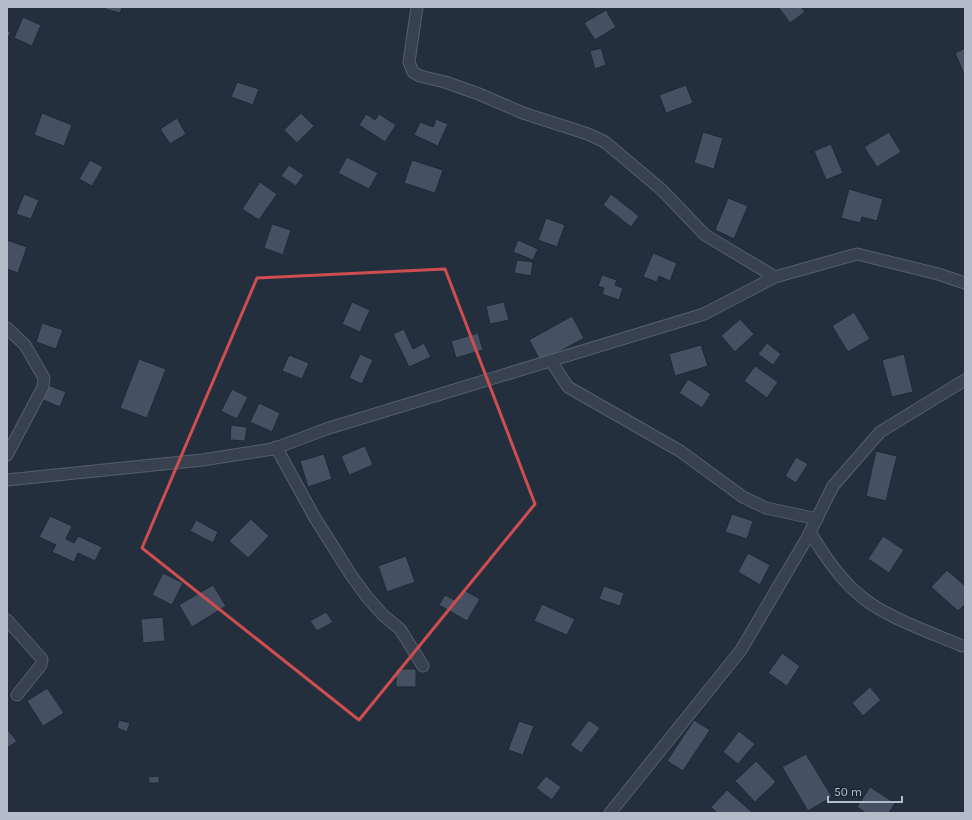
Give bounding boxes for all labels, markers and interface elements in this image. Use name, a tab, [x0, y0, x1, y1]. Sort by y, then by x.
scale bar	[828, 778, 902, 804]
text: 50 m	[834, 785, 862, 799]

